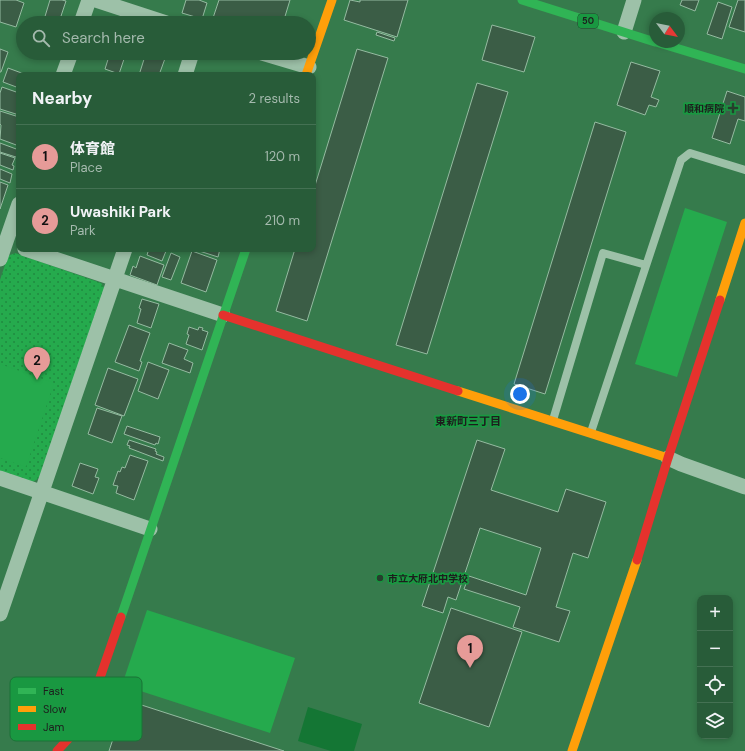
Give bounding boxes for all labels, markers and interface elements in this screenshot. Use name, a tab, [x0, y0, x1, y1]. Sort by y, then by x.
north arrow	[649, 12, 685, 48]
road number: 50	[578, 14, 598, 28]
search box	[16, 16, 316, 60]
icon: search	[30, 27, 52, 49]
text: Search here	[62, 28, 145, 48]
text: Nearby	[32, 87, 92, 109]
text: 2 results	[249, 90, 300, 107]
place label: 順和病院	[684, 102, 724, 115]
marker: 順和病院	[727, 102, 739, 114]
text: 体育館	[70, 139, 115, 159]
text: 1	[43, 148, 47, 165]
text: 120 m	[265, 148, 300, 165]
text: Place	[70, 159, 102, 176]
text: Uwashiki Park	[70, 202, 171, 222]
text: 2	[41, 212, 49, 229]
text: 210 m	[265, 212, 300, 229]
text: Park	[70, 222, 96, 239]
pin: 2	[24, 347, 50, 380]
your location	[510, 384, 530, 404]
district label: 東新町三丁目	[435, 414, 501, 428]
place label: 市立大府北中学校	[388, 572, 468, 585]
marker: 市立大府北中学校	[375, 573, 385, 583]
map controls	[697, 595, 733, 739]
button: +	[697, 595, 733, 631]
button: −	[697, 631, 733, 667]
pin: 1	[457, 635, 483, 668]
button: locate	[697, 667, 733, 703]
legend	[10, 677, 142, 741]
text: Fast	[43, 684, 64, 698]
text: Slow	[43, 702, 67, 716]
button: layers	[697, 703, 733, 739]
text: Jam	[43, 720, 64, 734]

